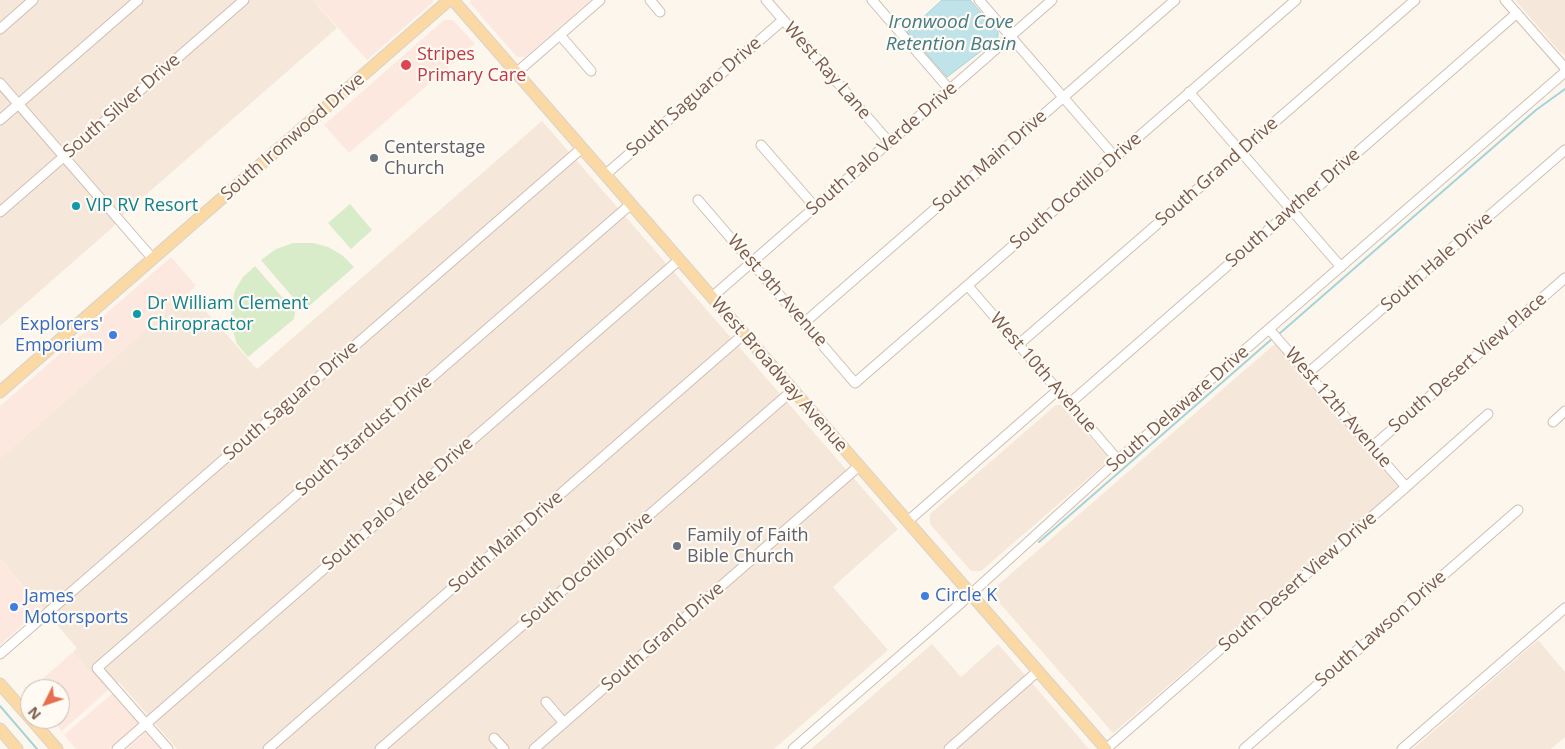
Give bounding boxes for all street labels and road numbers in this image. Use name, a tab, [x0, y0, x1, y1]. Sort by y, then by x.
street label: West Ray Lane	[779, 18, 875, 124]
street label: South Saguaro Drive	[622, 33, 766, 161]
street label: South Silver Drive	[59, 49, 185, 163]
street label: South Ironwood Drive	[217, 69, 369, 205]
street label: South Palo Verde Drive	[802, 78, 962, 220]
street label: South Main Drive	[928, 105, 1052, 217]
street label: South Grand Drive	[1151, 113, 1283, 231]
street label: South Ocotillo Drive	[1006, 128, 1146, 254]
street label: South Lawther Drive	[1221, 144, 1365, 272]
street label: South Hale Drive	[1377, 208, 1497, 316]
street label: West 9th Avenue	[722, 231, 832, 351]
street label: South Desert View Place	[1385, 288, 1551, 438]
street label: West Broadway Avenue	[706, 293, 852, 457]
street label: West 10th Avenue	[985, 309, 1101, 437]
street label: South Saguaro Drive	[219, 337, 363, 465]
street label: South Delaware Drive	[1102, 341, 1254, 477]
street label: West 12th Avenue	[1280, 344, 1396, 472]
street label: South Stardust Drive	[292, 371, 436, 501]
street label: South Palo Verde Drive	[318, 433, 478, 575]
street label: South Main Drive	[444, 486, 568, 598]
street label: South Ocotillo Drive	[517, 507, 657, 633]
street label: South Desert View Drive	[1215, 508, 1381, 656]
street label: South Lawson Drive	[1311, 566, 1451, 692]
street label: South Grand Drive	[597, 578, 729, 696]

